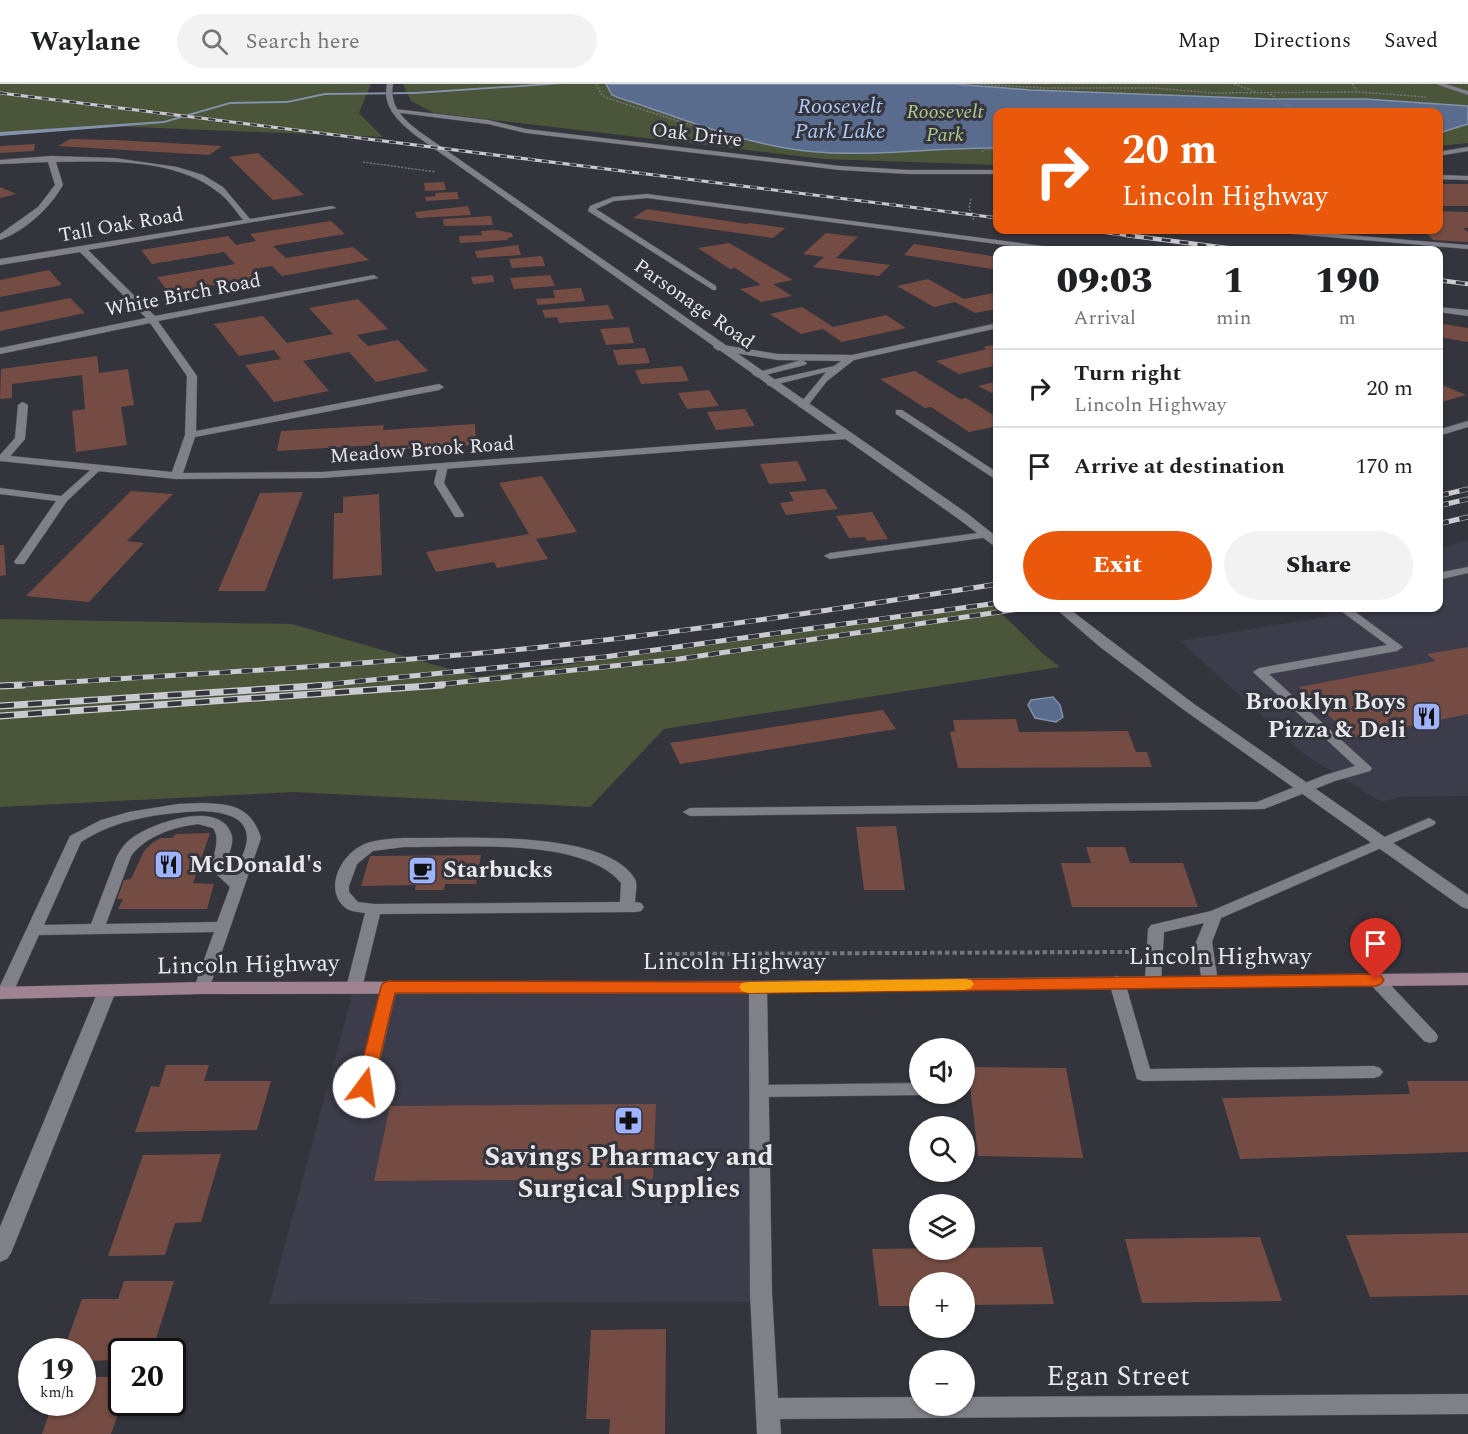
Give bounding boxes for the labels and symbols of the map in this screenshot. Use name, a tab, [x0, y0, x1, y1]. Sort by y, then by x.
water label: Roosevelt Park Lake	[795, 90, 885, 148]
park label: Roosevelt Park	[906, 97, 984, 150]
street label: Oak Drive	[650, 115, 744, 155]
street label: Tall Oak Road	[56, 199, 186, 251]
street label: Parsonage Road	[628, 251, 760, 357]
street label: White Birch Road	[103, 265, 263, 325]
street label: Meadow Brook Road	[329, 429, 515, 471]
place label: Brooklyn Boys Pizza & Deli	[1245, 684, 1406, 748]
restaurant icon: Brooklyn Boys Pizza & Deli	[1411, 700, 1443, 732]
place label: McDonald's	[189, 847, 322, 883]
restaurant icon: McDonald's	[152, 849, 184, 881]
place label: Starbucks	[443, 852, 553, 888]
cafe icon: Starbucks	[406, 854, 438, 886]
pin	[1350, 918, 1401, 980]
street label: Lincoln Highway	[1129, 939, 1313, 975]
street label: Lincoln Highway	[643, 944, 827, 980]
street label: Lincoln Highway	[156, 945, 341, 985]
position arrow	[332, 1055, 396, 1119]
pharmacy icon: Savings Pharmacy and Surgical Supplies	[613, 1104, 645, 1136]
place label: Savings Pharmacy and Surgical Supplies	[484, 1135, 774, 1210]
speed limit sign: 20	[108, 1338, 186, 1416]
street label: Egan Street	[1046, 1355, 1190, 1398]

